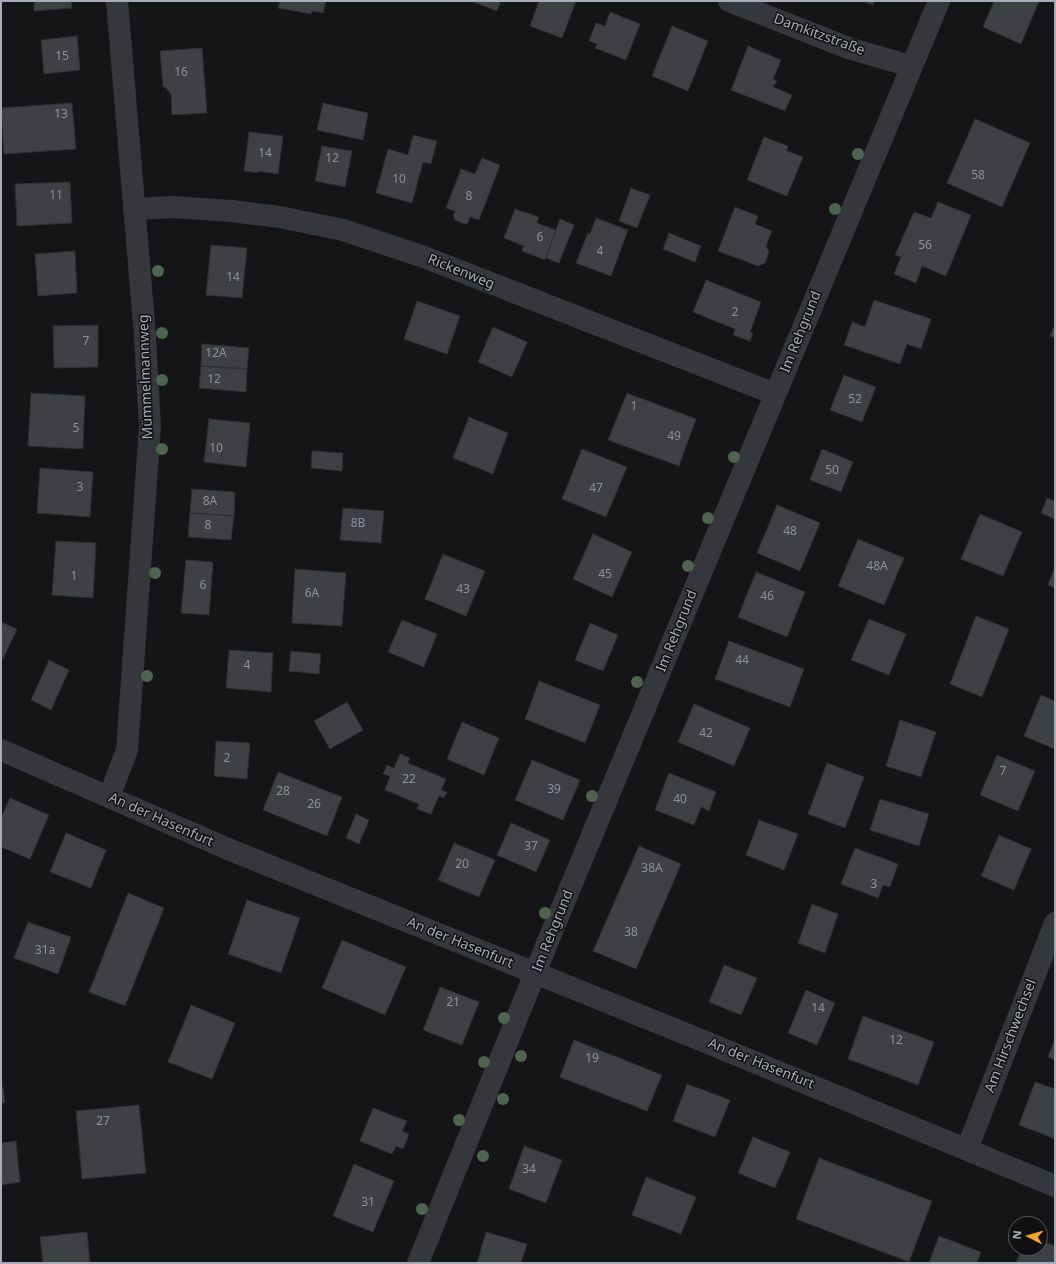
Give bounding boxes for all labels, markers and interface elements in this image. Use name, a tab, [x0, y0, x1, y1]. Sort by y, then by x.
street label: Damkitzstraße	[771, 11, 867, 59]
house number: 15	[55, 50, 69, 64]
house number: 16	[174, 66, 188, 80]
house number: 13	[54, 108, 68, 122]
house number: 14	[258, 147, 272, 161]
house number: 12	[325, 152, 339, 166]
house number: 58	[971, 169, 985, 183]
house number: 10	[392, 173, 406, 187]
house number: 11	[49, 189, 63, 203]
house number: 8	[466, 190, 472, 204]
house number: 6	[537, 231, 543, 245]
house number: 56	[918, 239, 932, 253]
house number: 4	[597, 245, 603, 259]
street label: Rickenweg	[425, 251, 497, 293]
house number: 14	[226, 271, 240, 285]
street label: Im Rehgrund	[777, 289, 825, 375]
house number: 2	[732, 306, 738, 320]
street label: Mümmelmannweg	[135, 314, 157, 440]
house number: 7	[83, 335, 89, 349]
house number: 12A	[205, 347, 227, 361]
house number: 12	[207, 373, 221, 387]
house number: 52	[848, 393, 862, 407]
house number: 1	[631, 400, 637, 414]
house number: 5	[73, 422, 79, 436]
house number: 49	[667, 430, 681, 444]
house number: 10	[209, 442, 223, 456]
house number: 50	[825, 464, 839, 478]
house number: 3	[77, 481, 83, 495]
house number: 47	[589, 482, 603, 496]
house number: 8A	[203, 495, 217, 509]
house number: 8B	[351, 517, 365, 531]
house number: 8	[205, 519, 211, 533]
house number: 48	[783, 525, 797, 539]
house number: 48A	[866, 560, 888, 574]
house number: 45	[598, 568, 612, 582]
house number: 1	[71, 570, 77, 584]
house number: 6	[200, 579, 206, 593]
house number: 43	[456, 583, 470, 597]
house number: 6A	[305, 587, 319, 601]
street label: Im Rehgrund	[653, 588, 701, 674]
house number: 46	[760, 590, 774, 604]
house number: 44	[735, 654, 749, 668]
house number: 4	[244, 659, 250, 673]
house number: 42	[699, 727, 713, 741]
house number: 2	[224, 752, 230, 766]
house number: 7	[1000, 765, 1006, 779]
house number: 22	[402, 773, 416, 787]
house number: 39	[547, 783, 561, 797]
house number: 28	[276, 785, 290, 799]
street label: An der Hasenfurt	[106, 789, 216, 851]
house number: 40	[673, 793, 687, 807]
house number: 26	[307, 798, 321, 812]
house number: 37	[524, 840, 538, 854]
house number: 20	[455, 858, 469, 872]
house number: 38A	[641, 862, 663, 876]
house number: 3	[871, 878, 877, 892]
street label: Im Rehgrund	[529, 888, 577, 974]
street label: An der Hasenfurt	[404, 914, 516, 972]
house number: 38	[624, 926, 638, 940]
house number: 31a	[35, 944, 55, 958]
street label: Am Hirschwechsel	[982, 977, 1040, 1095]
house number: 21	[446, 996, 460, 1010]
house number: 14	[811, 1002, 825, 1016]
house number: 12	[889, 1034, 903, 1048]
street label: An der Hasenfurt	[705, 1035, 817, 1093]
house number: 19	[585, 1052, 599, 1066]
house number: 27	[96, 1115, 110, 1129]
house number: 34	[522, 1163, 536, 1177]
house number: 31	[361, 1196, 375, 1210]
north arrow	[1008, 1216, 1048, 1256]
text: N	[1009, 1230, 1024, 1240]

